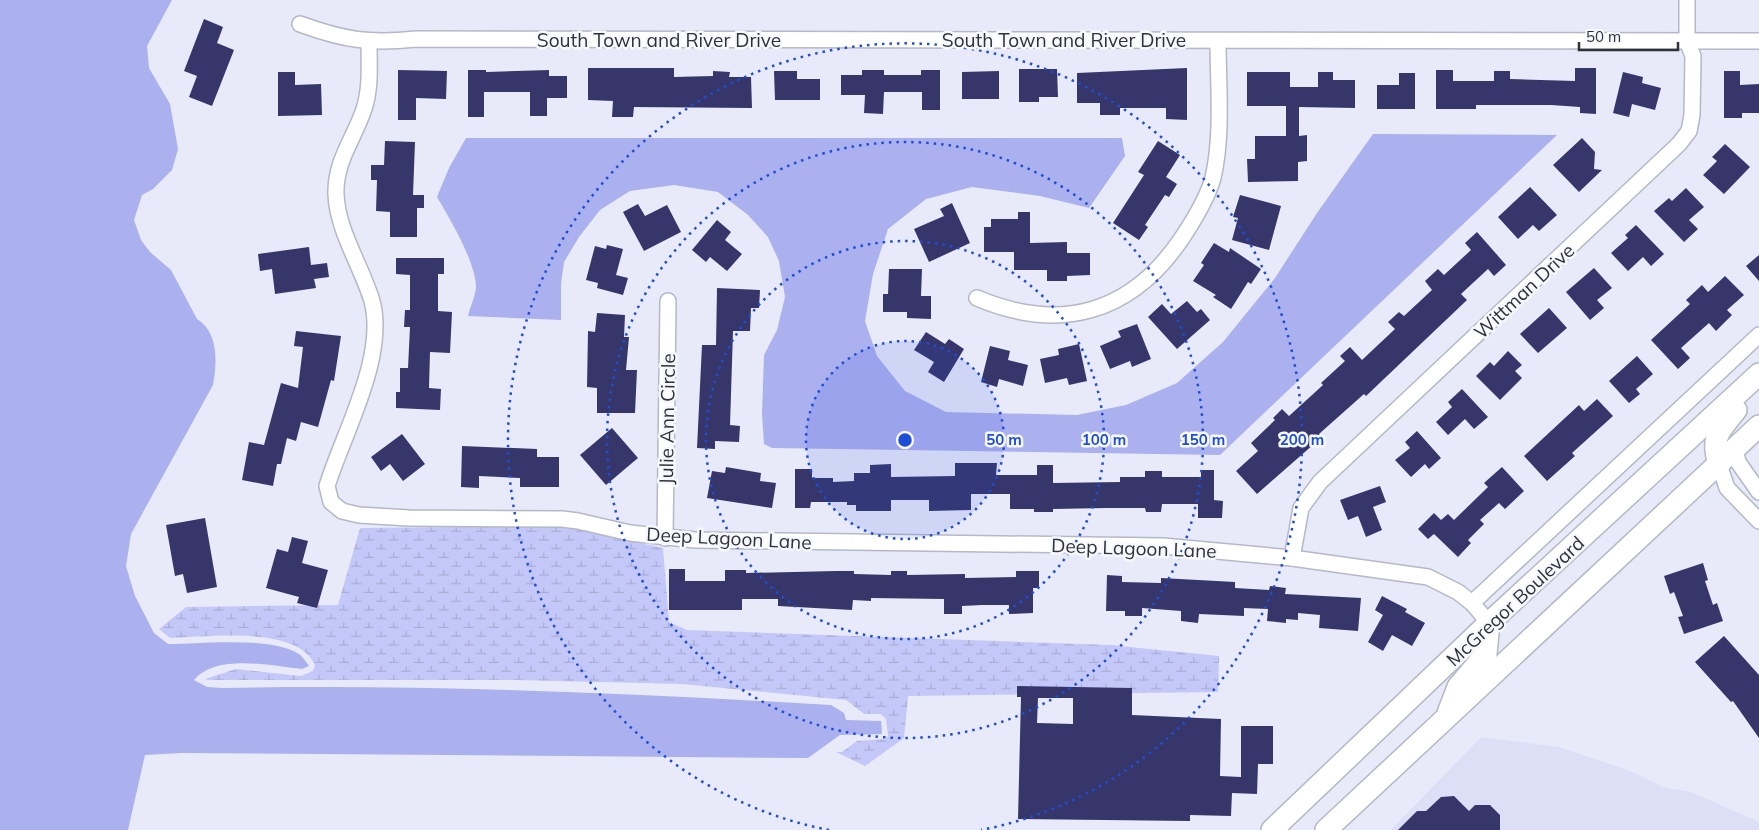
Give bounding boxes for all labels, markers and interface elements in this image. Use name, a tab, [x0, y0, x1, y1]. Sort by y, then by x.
scale bar	[1579, 20, 1678, 52]
text: 50 m	[1586, 27, 1621, 46]
street label: South Town and River Drive	[537, 28, 781, 52]
street label: South Town and River Drive	[942, 28, 1186, 52]
street label: Wittman Drive	[1469, 238, 1579, 344]
street label: Julie Ann Circle	[654, 353, 680, 485]
text: 50 m	[986, 430, 1022, 449]
text: 100 m	[1082, 430, 1126, 449]
text: 150 m	[1181, 430, 1225, 449]
text: 200 m	[1280, 430, 1324, 449]
centre of rings	[896, 431, 914, 449]
street label: Deep Lagoon Lane	[646, 522, 812, 554]
street label: McGregor Boulevard	[1441, 531, 1589, 671]
street label: Deep Lagoon Lane	[1051, 533, 1217, 563]

